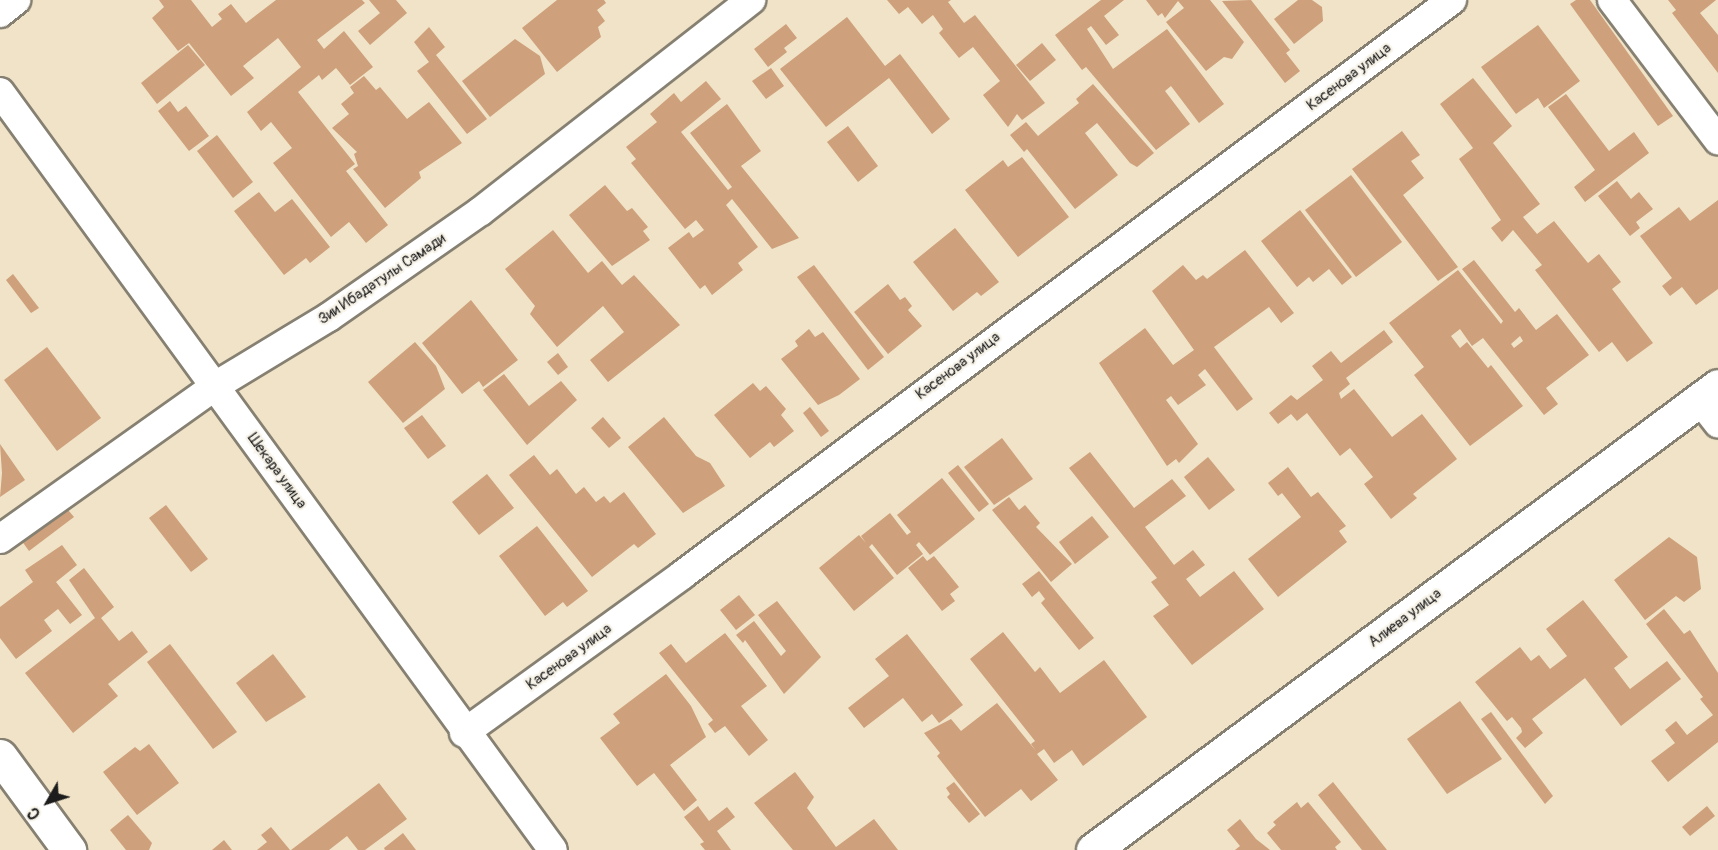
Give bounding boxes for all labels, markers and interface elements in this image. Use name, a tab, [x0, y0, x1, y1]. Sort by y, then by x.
street label: Касенова улица	[1303, 39, 1395, 115]
street label: Зии Ибадатулы Самади	[315, 230, 449, 328]
street label: Касенова улица	[912, 328, 1004, 404]
street label: Шекара улица	[244, 430, 310, 512]
street label: Алиева улица	[1365, 585, 1445, 651]
street label: Касенова улица	[523, 620, 615, 694]
north arrow	[18, 772, 78, 832]
text: С	[23, 803, 45, 823]

